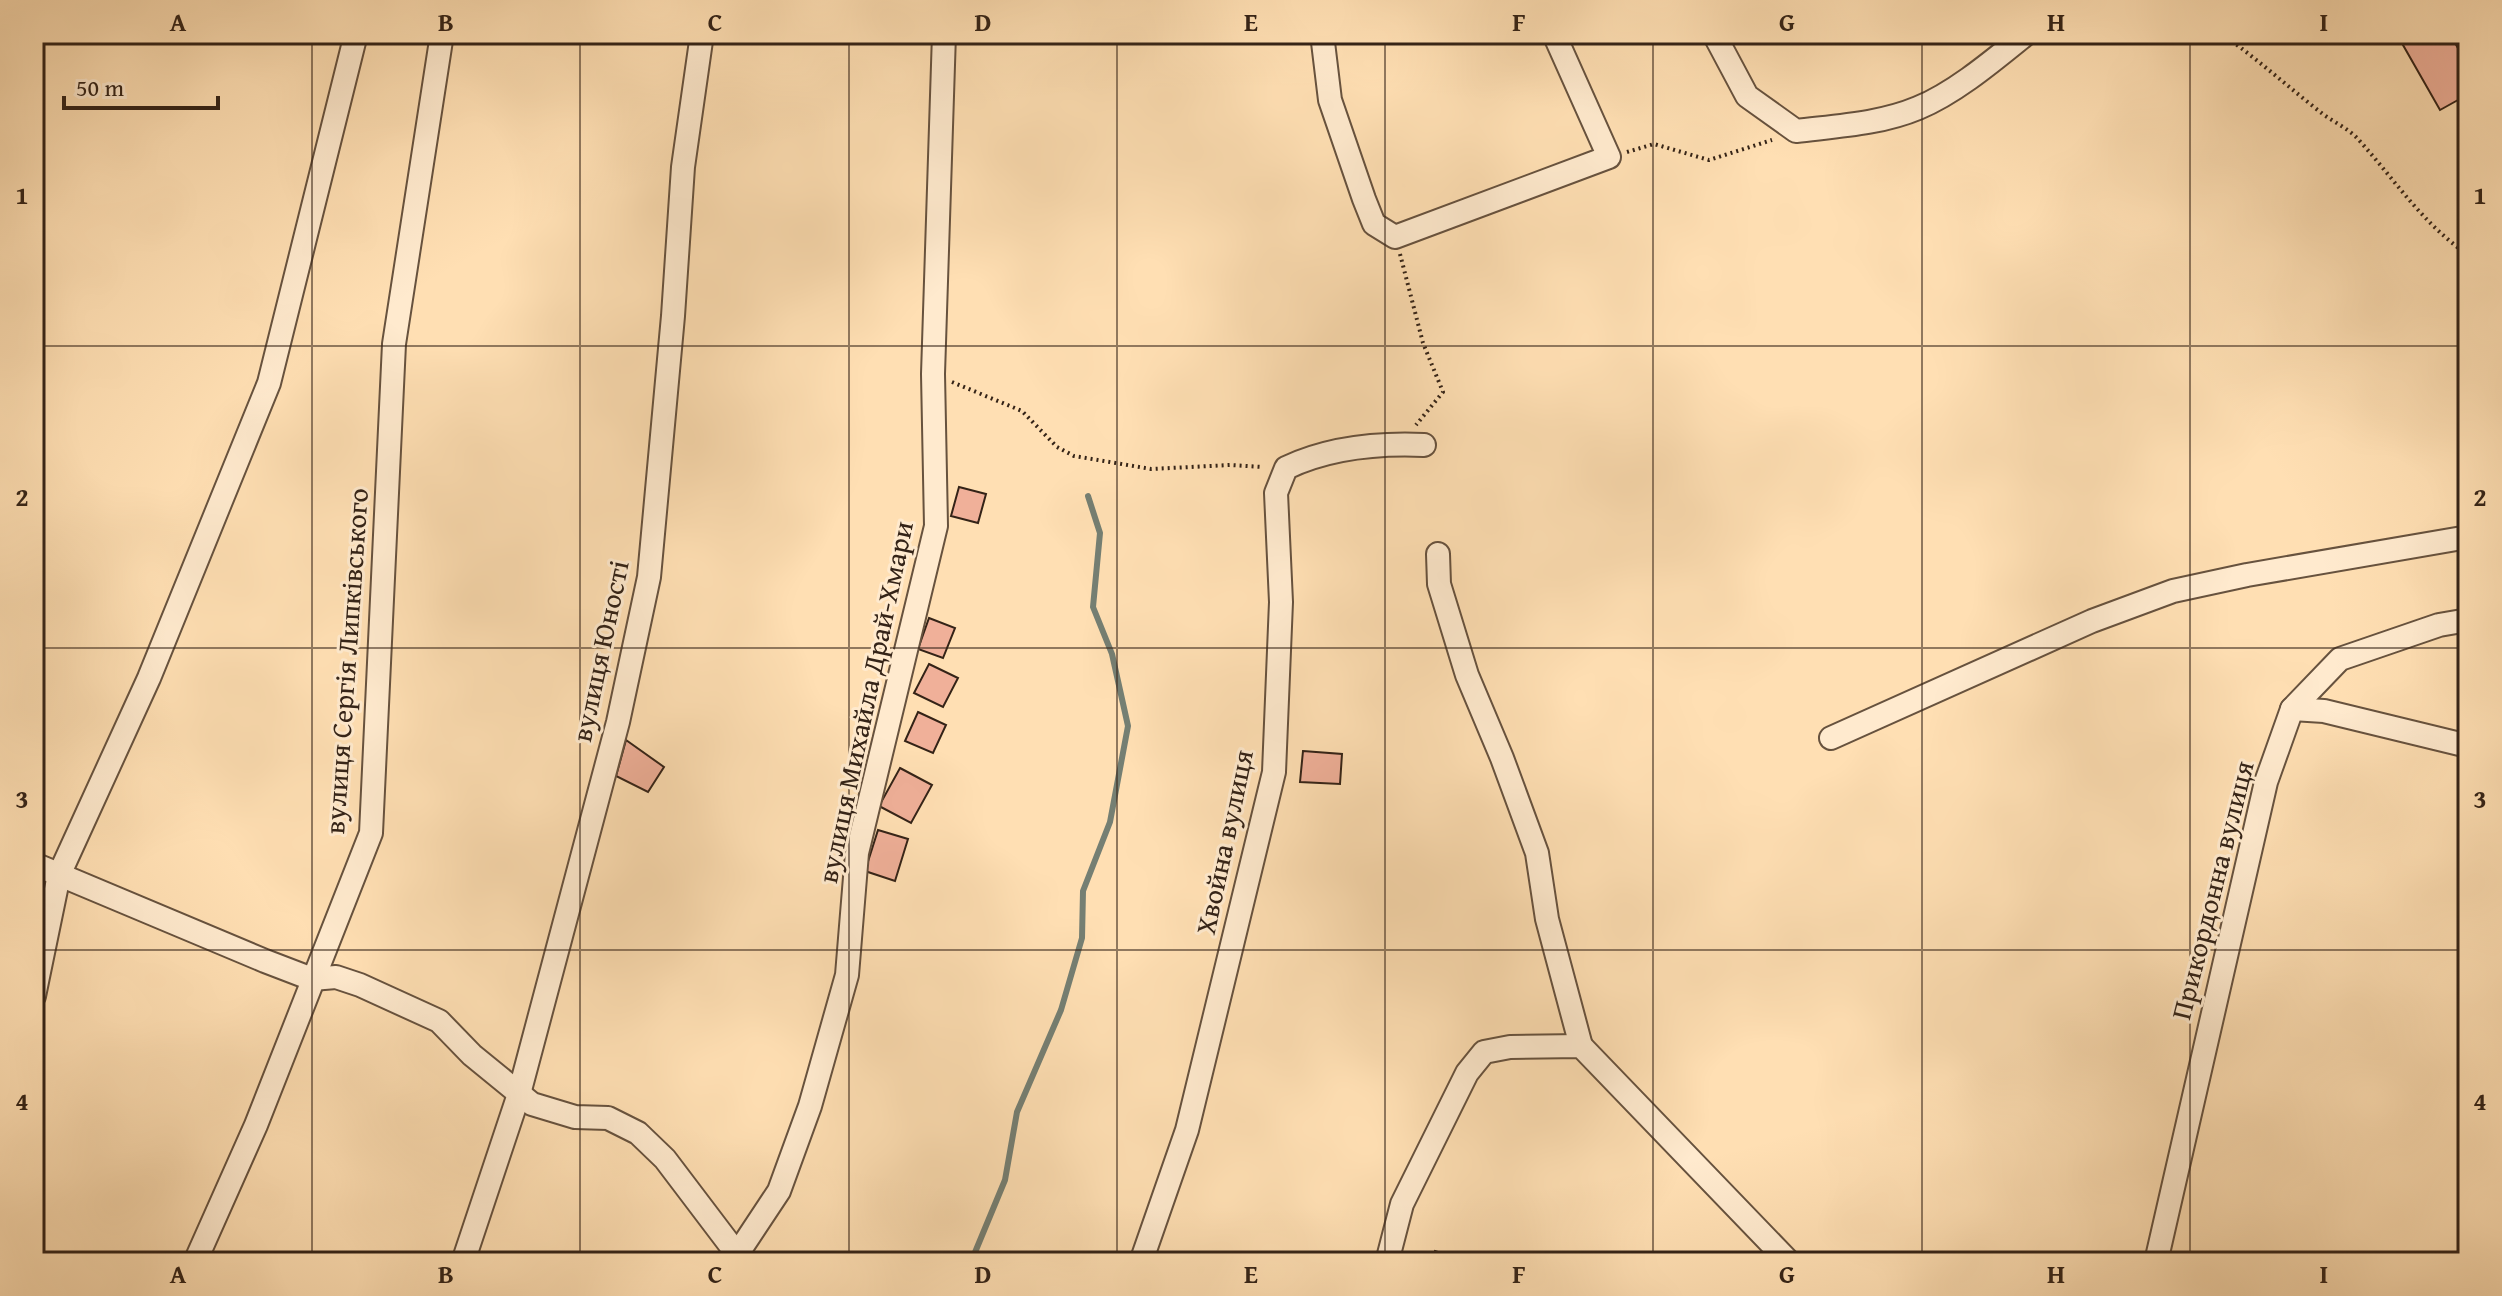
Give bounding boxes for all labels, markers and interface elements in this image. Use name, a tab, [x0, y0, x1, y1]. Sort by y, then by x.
text: A	[170, 2, 187, 41]
text: B	[438, 2, 454, 41]
text: C	[708, 2, 722, 41]
text: D	[975, 2, 991, 41]
text: E	[1244, 2, 1258, 41]
text: F	[1512, 2, 1526, 41]
text: G	[1779, 2, 1795, 41]
text: H	[2047, 2, 2065, 41]
text: I	[2320, 2, 2328, 41]
scale bar	[64, 60, 218, 110]
text: 50 m	[76, 70, 124, 105]
text: 1	[15, 175, 29, 214]
text: 1	[2473, 175, 2487, 214]
text: 2	[15, 477, 29, 516]
text: 2	[2473, 477, 2487, 516]
street label: вулиця Сергія Липківського	[313, 487, 378, 835]
street label: вулиця Михайла Драй-Хмари	[806, 517, 923, 887]
street label: вулиця Юності	[560, 556, 639, 745]
street label: Хвойна вулиця	[1184, 746, 1263, 938]
street label: Прикордонна вулиця	[2160, 756, 2264, 1024]
text: 3	[15, 779, 29, 818]
text: 3	[2473, 779, 2487, 818]
text: 4	[15, 1081, 29, 1120]
text: 4	[2473, 1081, 2487, 1120]
text: A	[170, 1254, 187, 1293]
text: B	[438, 1254, 454, 1293]
text: C	[708, 1254, 722, 1293]
text: D	[975, 1254, 991, 1293]
text: E	[1244, 1254, 1258, 1293]
text: F	[1512, 1254, 1526, 1293]
text: G	[1779, 1254, 1795, 1293]
text: H	[2047, 1254, 2065, 1293]
text: I	[2320, 1254, 2328, 1293]

